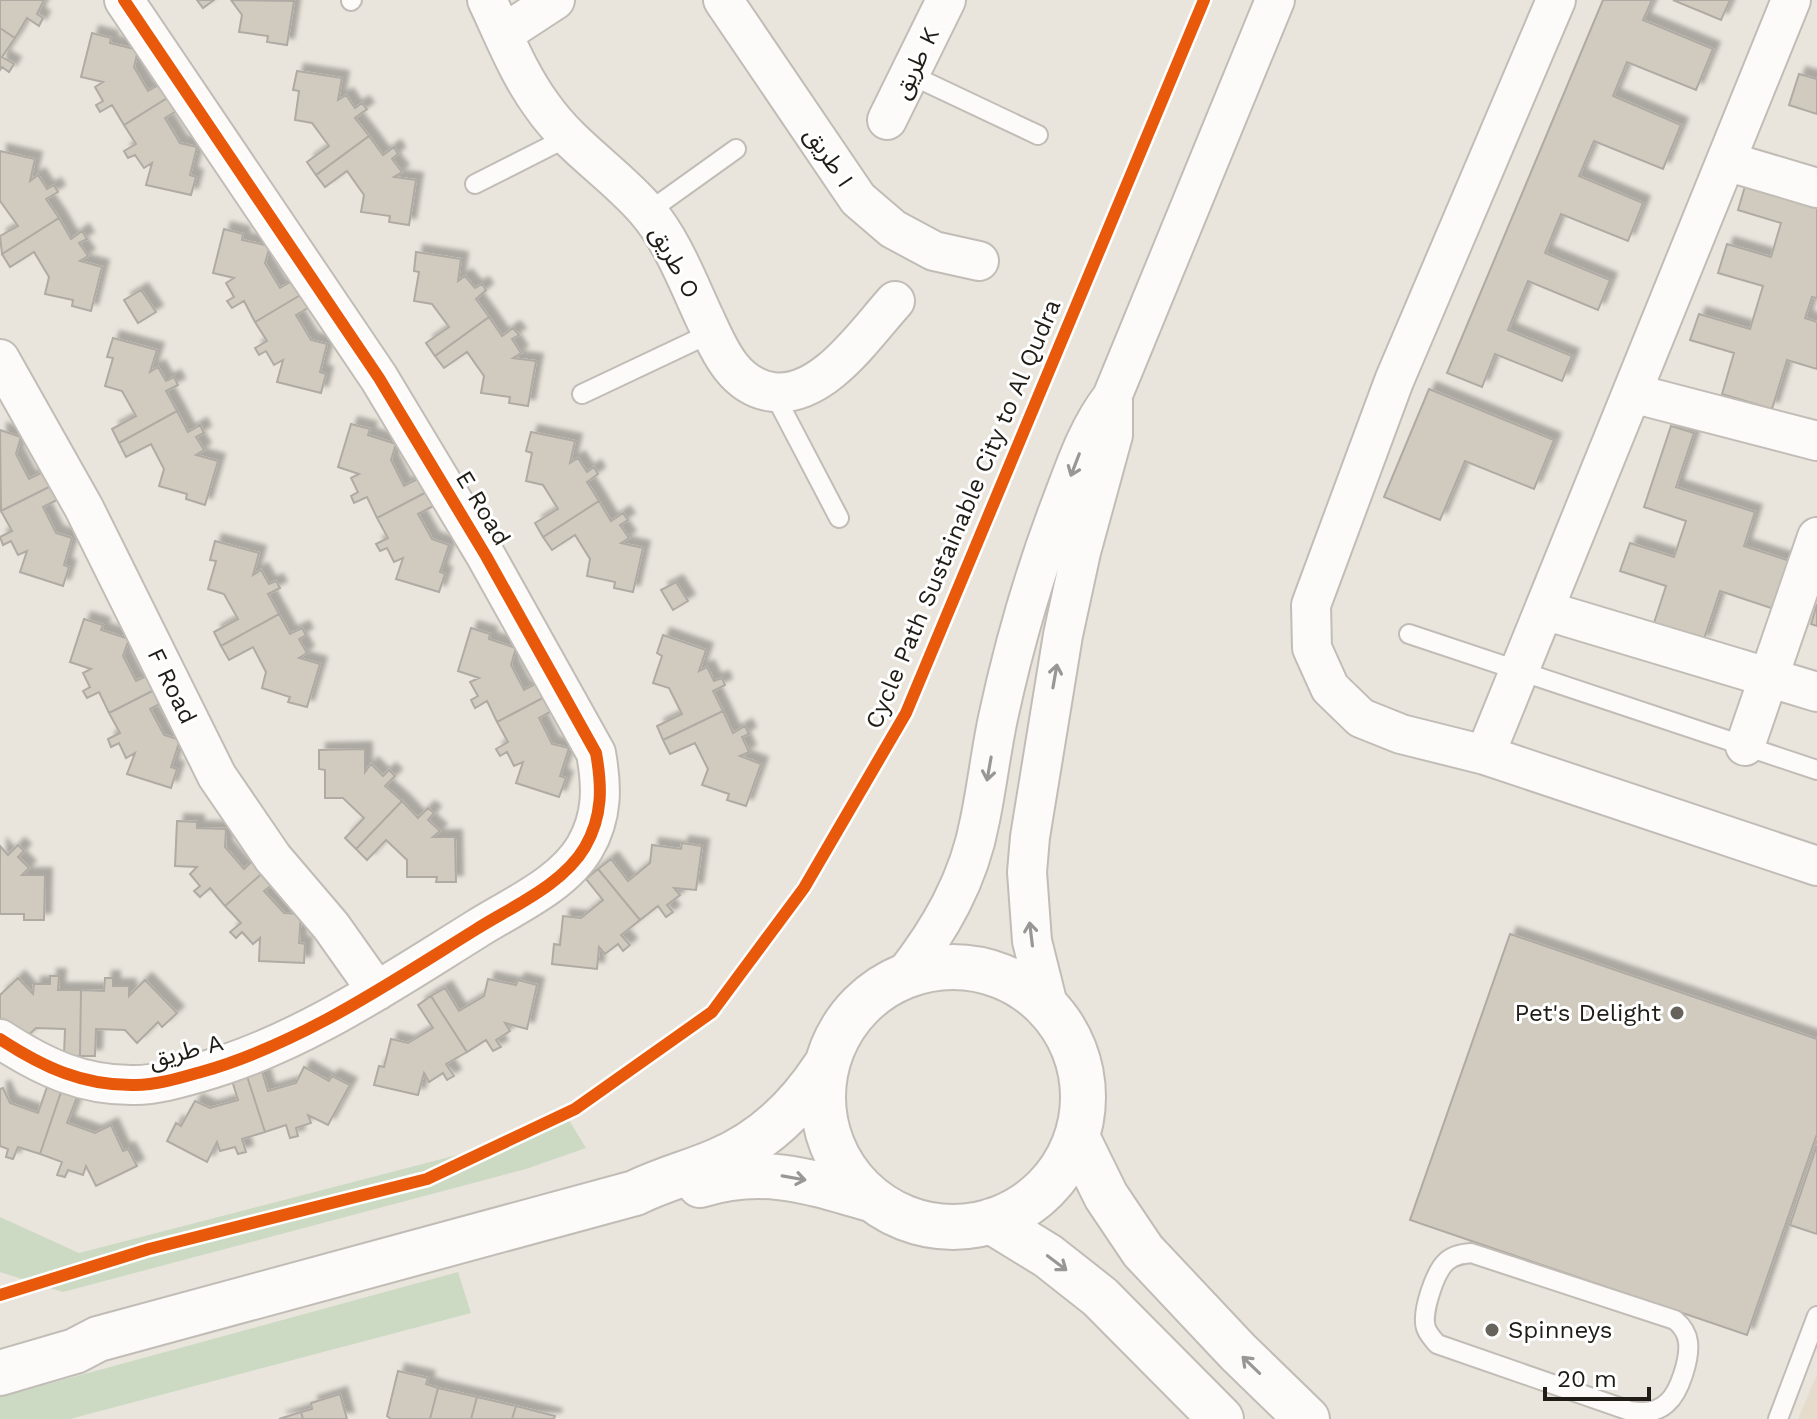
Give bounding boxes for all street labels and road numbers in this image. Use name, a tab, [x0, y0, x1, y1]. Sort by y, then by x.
street label: طريق K	[887, 23, 946, 104]
street label: طريق I	[798, 121, 859, 193]
street label: طريق O	[644, 221, 706, 303]
street label: Cycle Path Sustainable City to Al Qudra	[860, 295, 1066, 733]
street label: E Road	[450, 466, 516, 550]
street label: F Road	[142, 644, 202, 728]
street label: طريق A	[146, 1028, 226, 1075]

